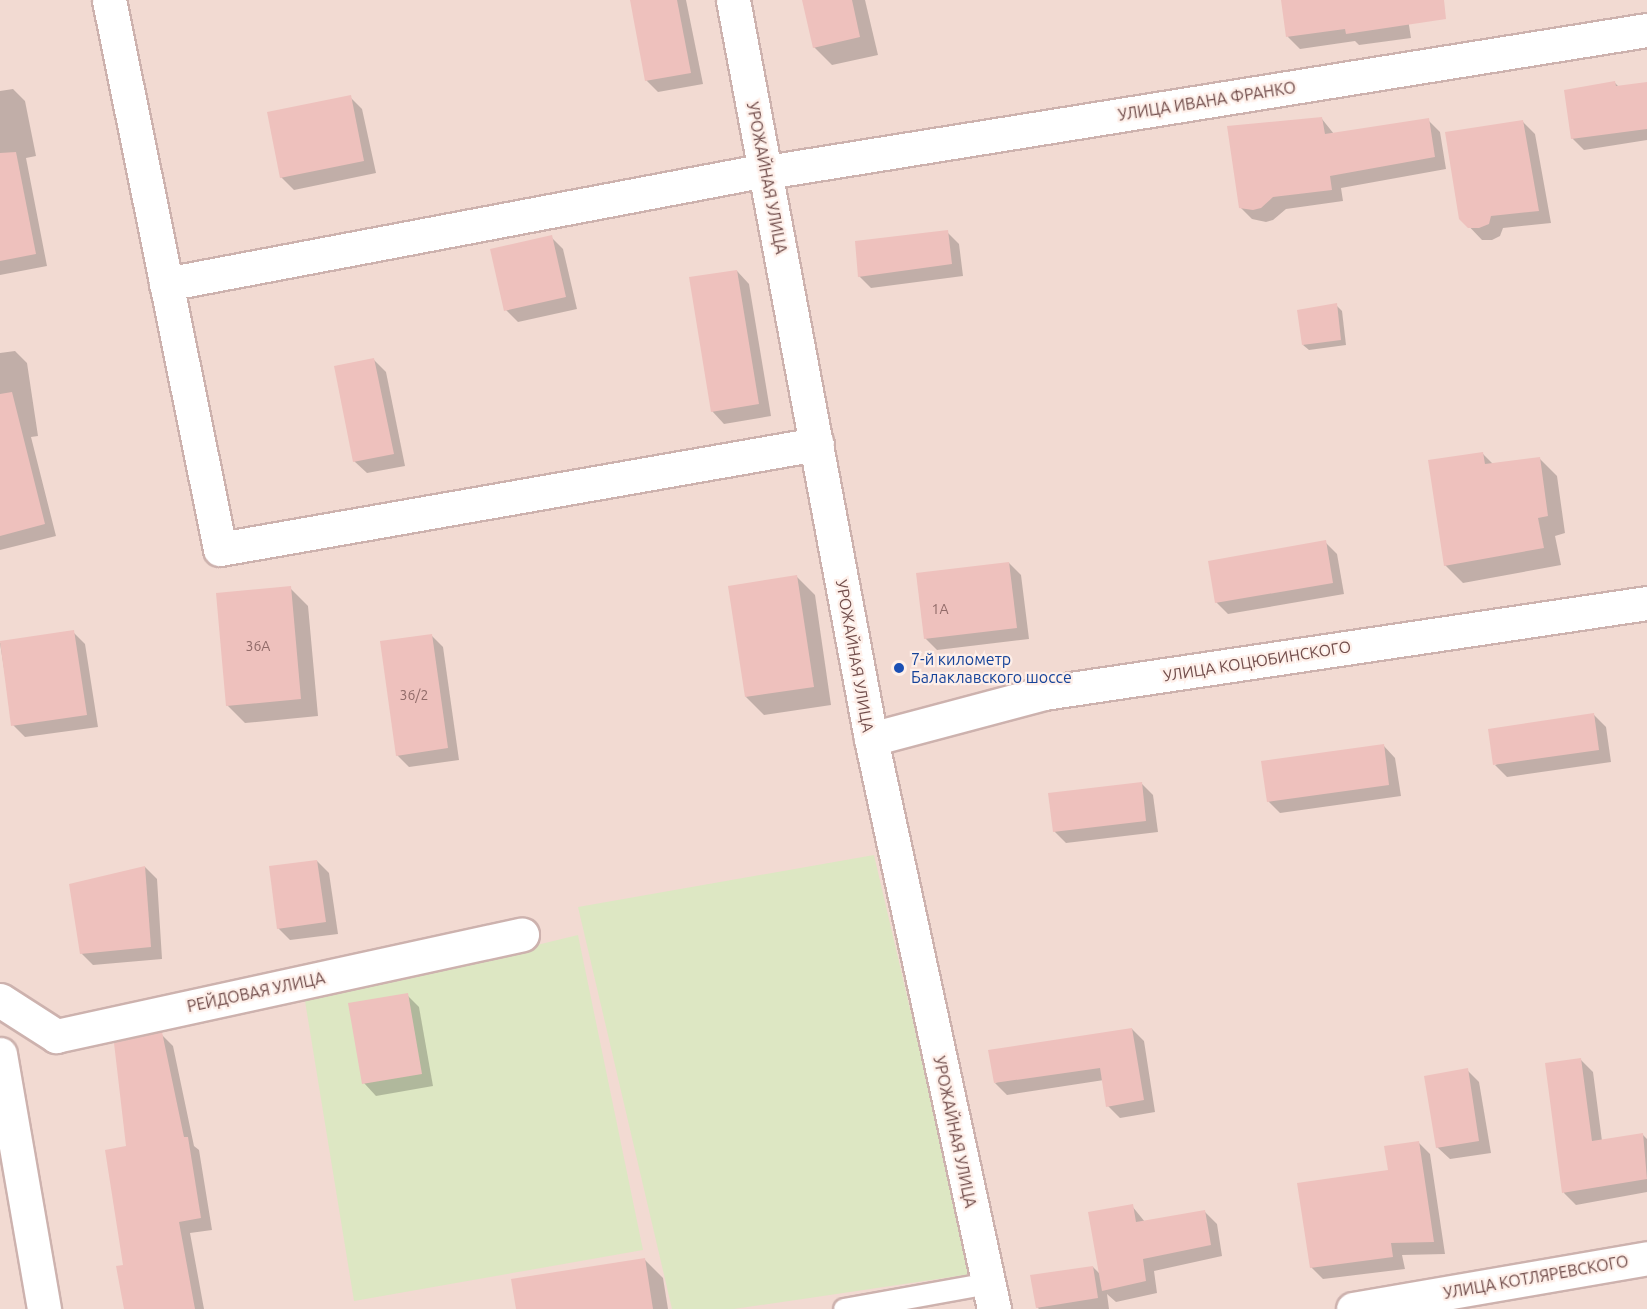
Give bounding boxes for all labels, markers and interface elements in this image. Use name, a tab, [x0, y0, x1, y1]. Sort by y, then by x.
street label: УЛИЦА ИВАНА ФРАНКО	[1117, 77, 1297, 125]
street label: УРОЖАЙНАЯ УЛИЦА	[743, 100, 791, 256]
street label: УРОЖАЙНАЯ УЛИЦА	[832, 578, 878, 734]
house number: 1А	[932, 601, 948, 617]
street label: УЛИЦА КОЦЮБИНСКОГО	[1162, 637, 1352, 685]
house number: 36А	[246, 638, 270, 654]
place label: 7-й километр Балаклавского шоссе	[911, 649, 1072, 687]
marker: 7-й километр Балаклавского шоссе	[892, 661, 906, 675]
house number: 36/2	[400, 687, 428, 703]
street label: РЕЙДОВАЯ УЛИЦА	[185, 968, 327, 1016]
street label: УРОЖАЙНАЯ УЛИЦА	[930, 1054, 980, 1210]
street label: УЛИЦА КОТЛЯРЕВСКОГО	[1442, 1251, 1630, 1303]

